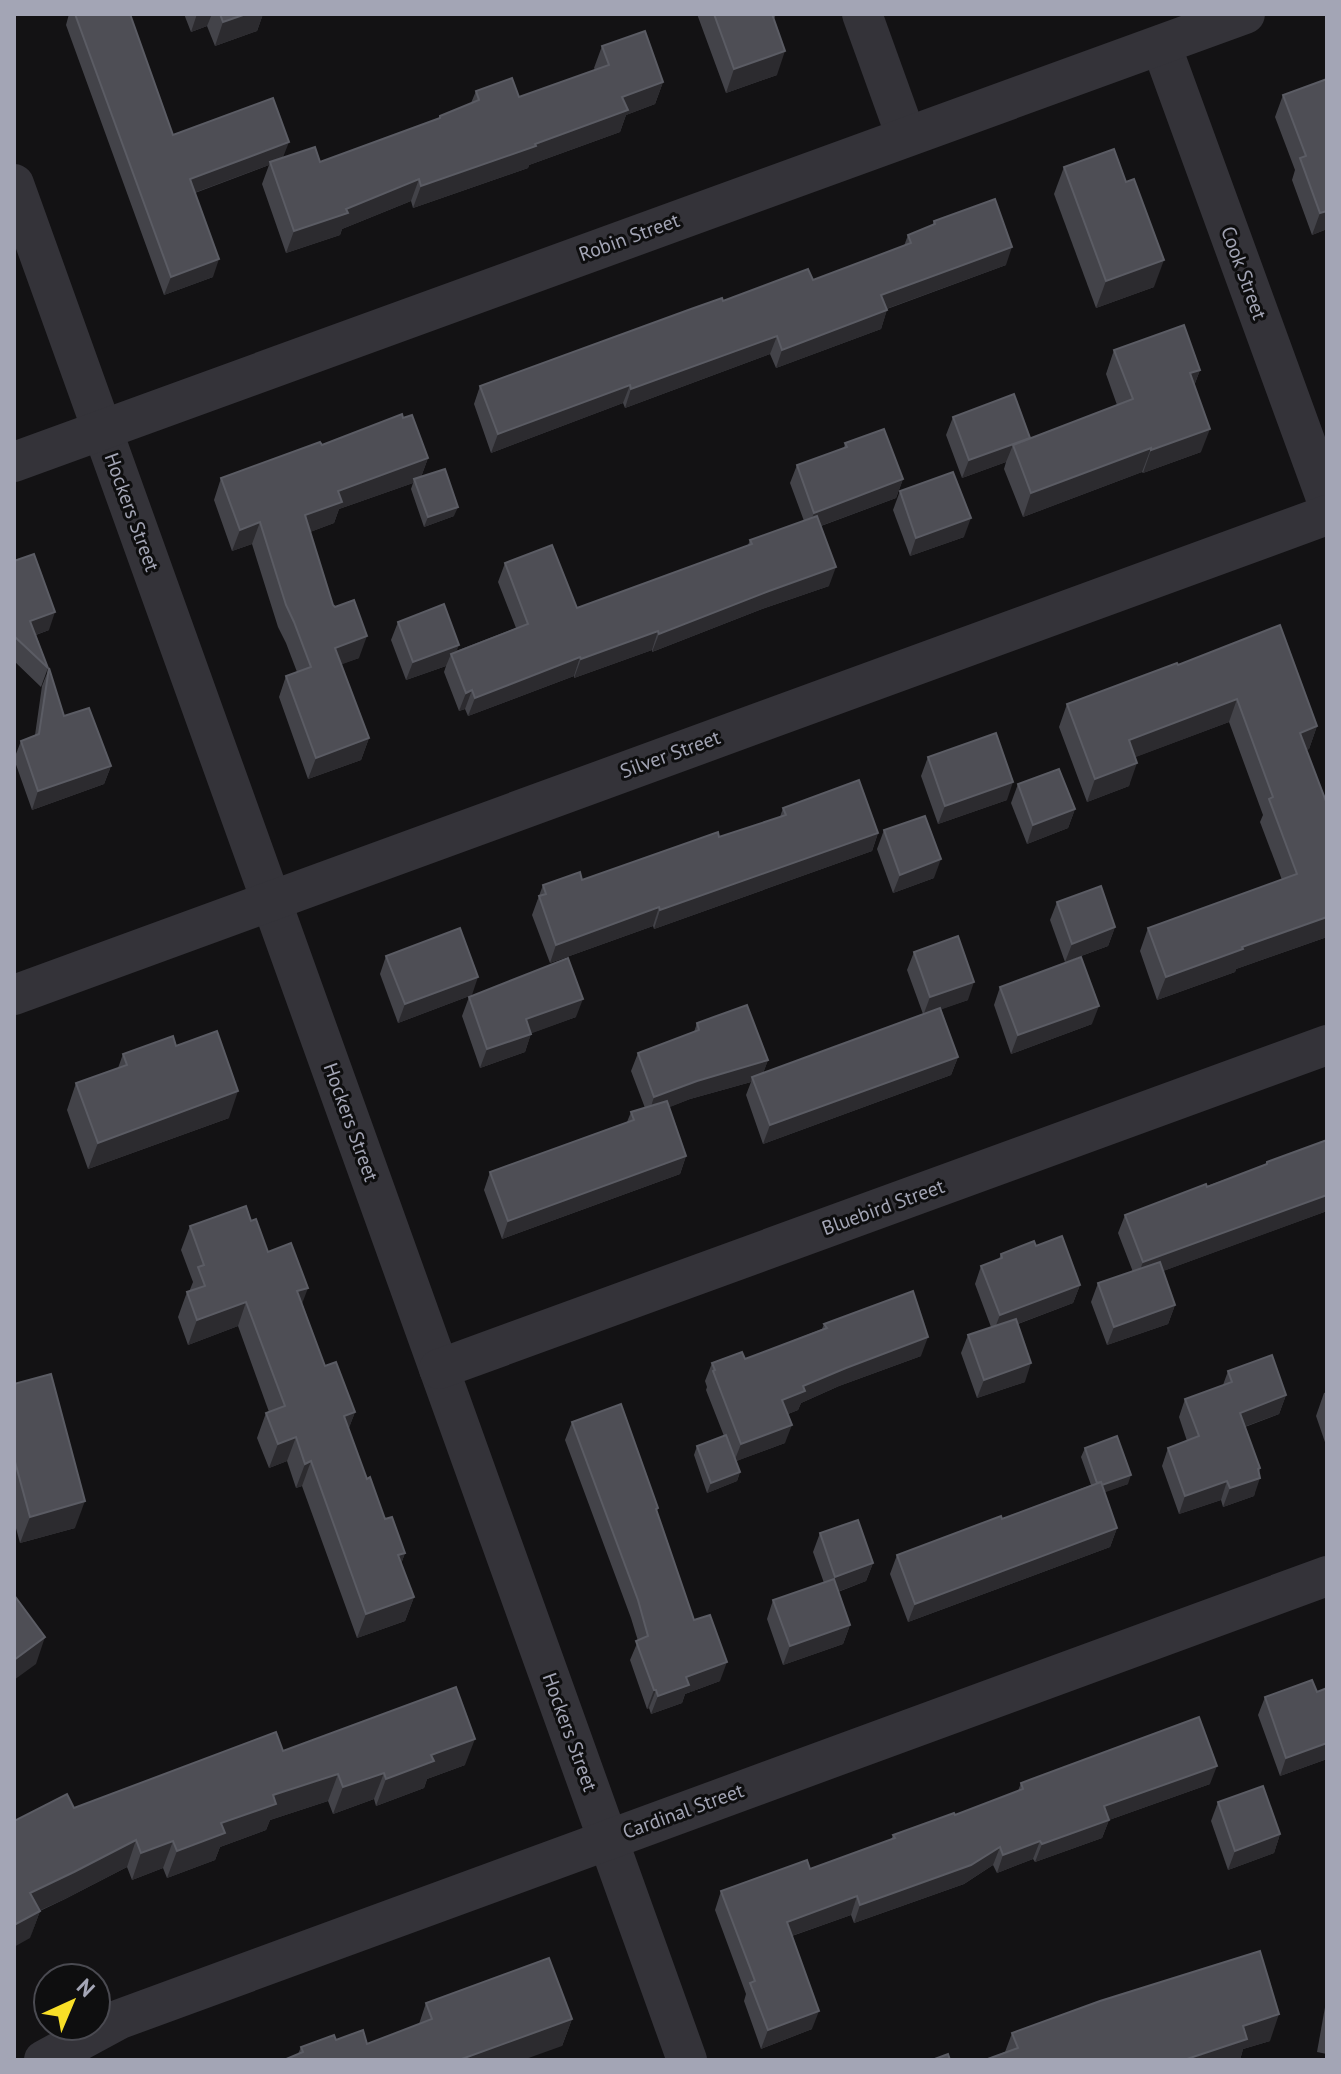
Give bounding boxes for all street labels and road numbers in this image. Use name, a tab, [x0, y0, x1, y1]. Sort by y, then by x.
street label: Robin Street	[575, 207, 683, 267]
street label: Cook Street	[1215, 223, 1273, 323]
street label: Hockers Street	[99, 449, 166, 575]
street label: Silver Street	[616, 724, 724, 784]
street label: Hockers Street	[318, 1059, 385, 1185]
street label: Bluebird Street	[818, 1173, 948, 1241]
street label: Hockers Street	[537, 1669, 604, 1795]
street label: Cardinal Street	[619, 1777, 747, 1845]

